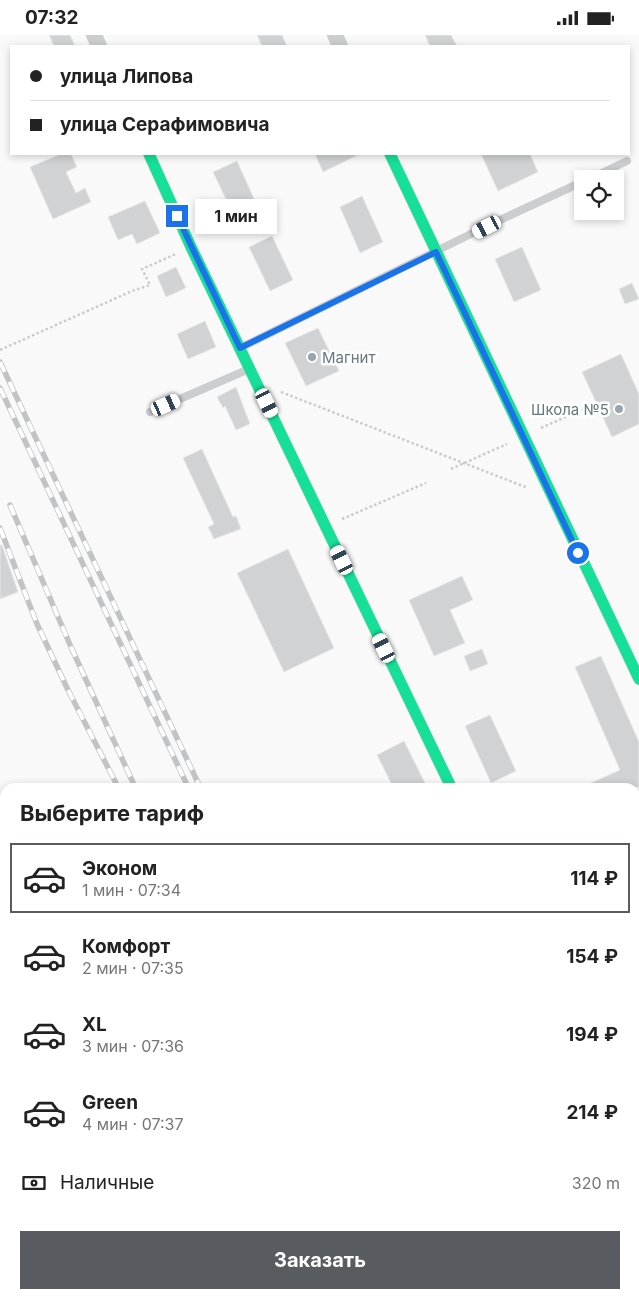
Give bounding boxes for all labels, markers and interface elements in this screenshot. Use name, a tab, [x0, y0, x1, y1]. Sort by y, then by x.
text: 07:32	[25, 6, 78, 29]
text: улица Липова	[60, 65, 193, 88]
text: улица Серафимовича	[60, 113, 270, 136]
map controls	[574, 170, 624, 220]
button: locate	[574, 170, 624, 220]
callout: 1 мин	[194, 199, 277, 233]
route end	[166, 205, 188, 227]
text: 1 мин	[214, 206, 258, 226]
car	[470, 214, 503, 240]
place label: Магнит	[322, 348, 375, 367]
marker: Магнит	[306, 351, 318, 363]
car	[253, 386, 280, 420]
car	[149, 392, 182, 418]
place label: Школа №5	[531, 400, 609, 419]
marker: Школа №5	[613, 403, 625, 415]
route start	[567, 542, 589, 564]
car	[328, 543, 355, 577]
car	[370, 631, 397, 665]
text: Выберите тариф	[20, 800, 204, 826]
icon: car	[22, 856, 67, 901]
text: Эконом	[82, 857, 157, 880]
text: 114 ₽	[570, 867, 618, 890]
text: 1 мин · 07:34	[82, 880, 181, 900]
icon: car	[22, 934, 67, 979]
text: Комфорт	[82, 935, 170, 958]
text: 154 ₽	[566, 945, 618, 968]
text: 2 мин · 07:35	[82, 958, 184, 978]
icon: car	[22, 1012, 67, 1057]
text: XL	[82, 1013, 107, 1036]
text: 194 ₽	[566, 1023, 618, 1046]
text: 3 мин · 07:36	[82, 1036, 184, 1056]
icon: car	[22, 1090, 67, 1135]
text: Green	[82, 1091, 138, 1114]
text: 214 ₽	[566, 1101, 618, 1124]
text: 4 мин · 07:37	[82, 1114, 184, 1134]
icon: cash	[20, 1169, 48, 1197]
text: Наличные	[60, 1171, 154, 1194]
text: 320 m	[572, 1173, 620, 1193]
button: Заказать	[20, 1231, 620, 1289]

